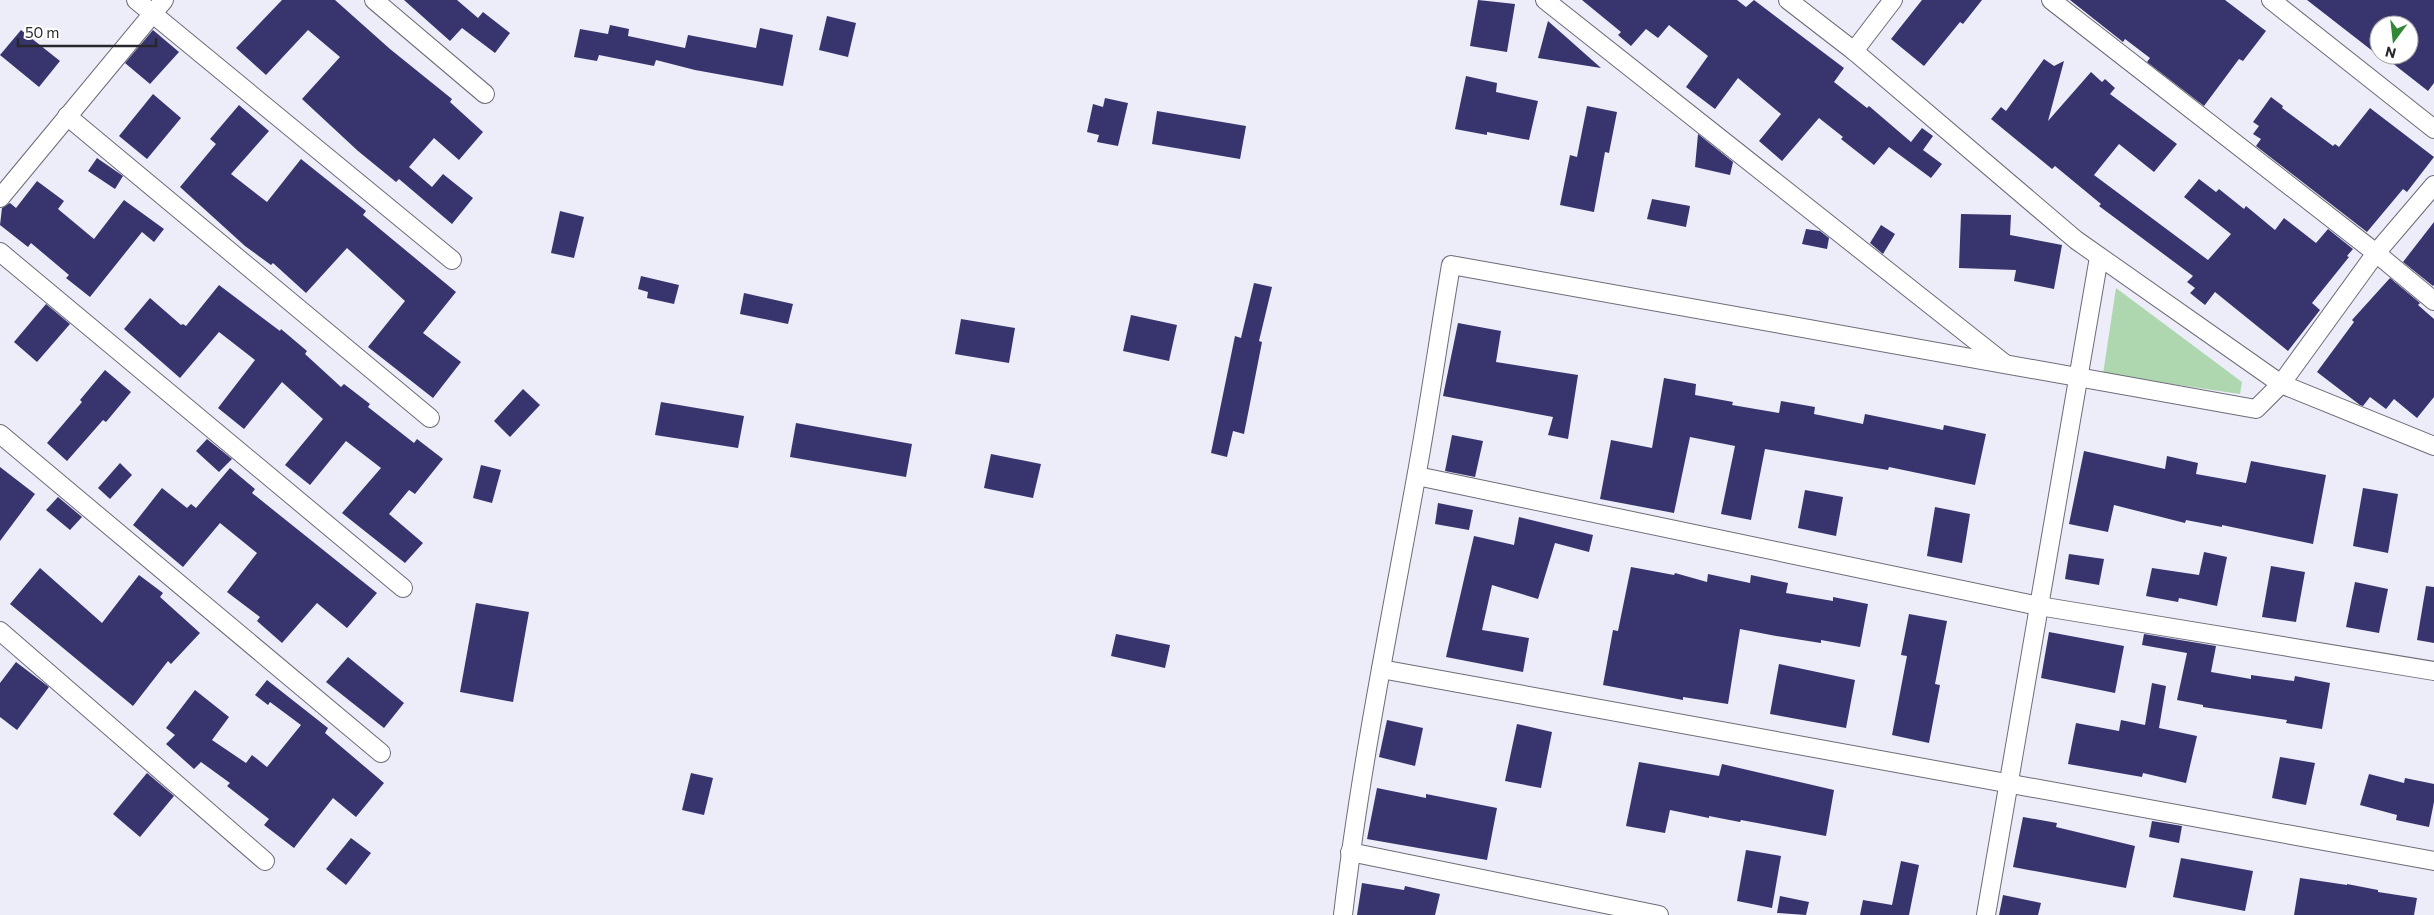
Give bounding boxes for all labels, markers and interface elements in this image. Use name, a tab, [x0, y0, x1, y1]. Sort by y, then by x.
scale bar	[18, 15, 155, 47]
north arrow	[2369, 15, 2419, 65]
text: 50 m	[25, 23, 59, 41]
text: N	[2383, 43, 2398, 63]

